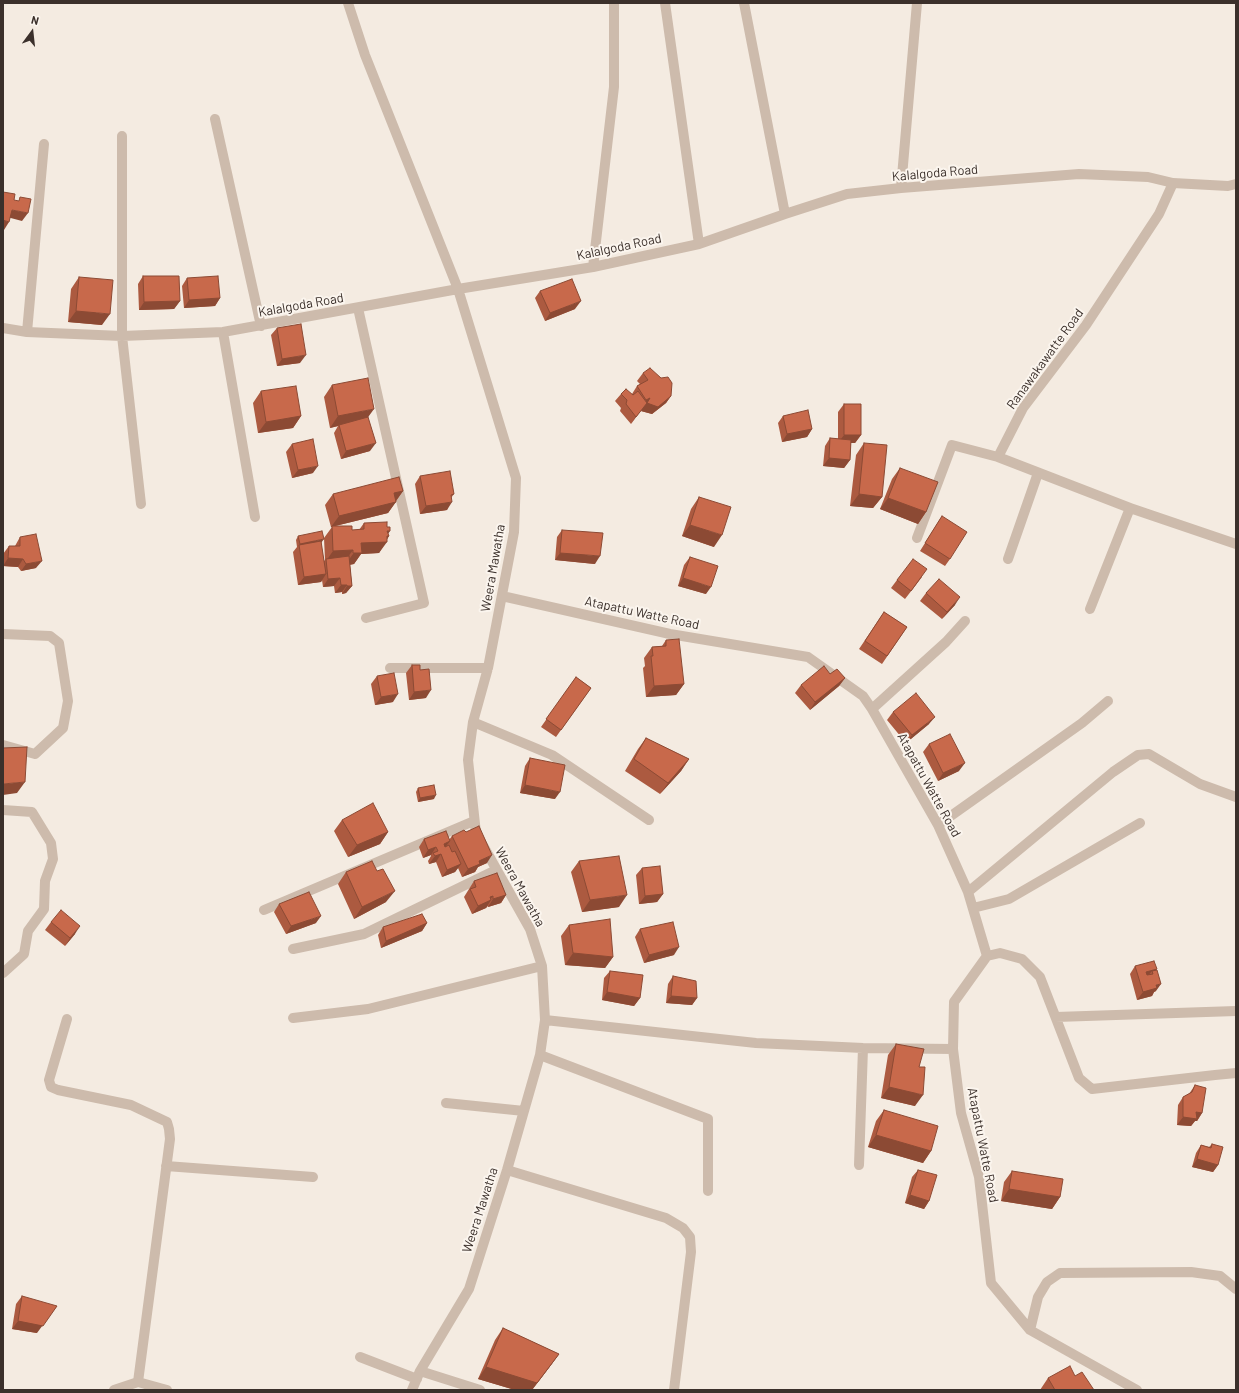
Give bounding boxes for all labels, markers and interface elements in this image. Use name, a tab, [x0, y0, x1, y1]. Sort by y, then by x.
north arrow	[12, 12, 52, 52]
text: N	[30, 13, 40, 27]
street label: Kalalgoda Road	[891, 161, 979, 185]
street label: Kalalgoda Road	[575, 230, 663, 264]
street label: Kalalgoda Road	[257, 290, 345, 320]
street label: Ranawakawatte Road	[1003, 306, 1087, 412]
street label: Weera Mawatha	[478, 523, 508, 613]
street label: Atapattu Watte Road	[583, 593, 701, 633]
street label: Atapattu Watte Road	[894, 730, 964, 840]
street label: Weera Mawatha	[492, 844, 548, 930]
street label: Atapattu Watte Road	[964, 1086, 1002, 1204]
street label: Weera Mawatha	[459, 1165, 501, 1255]

